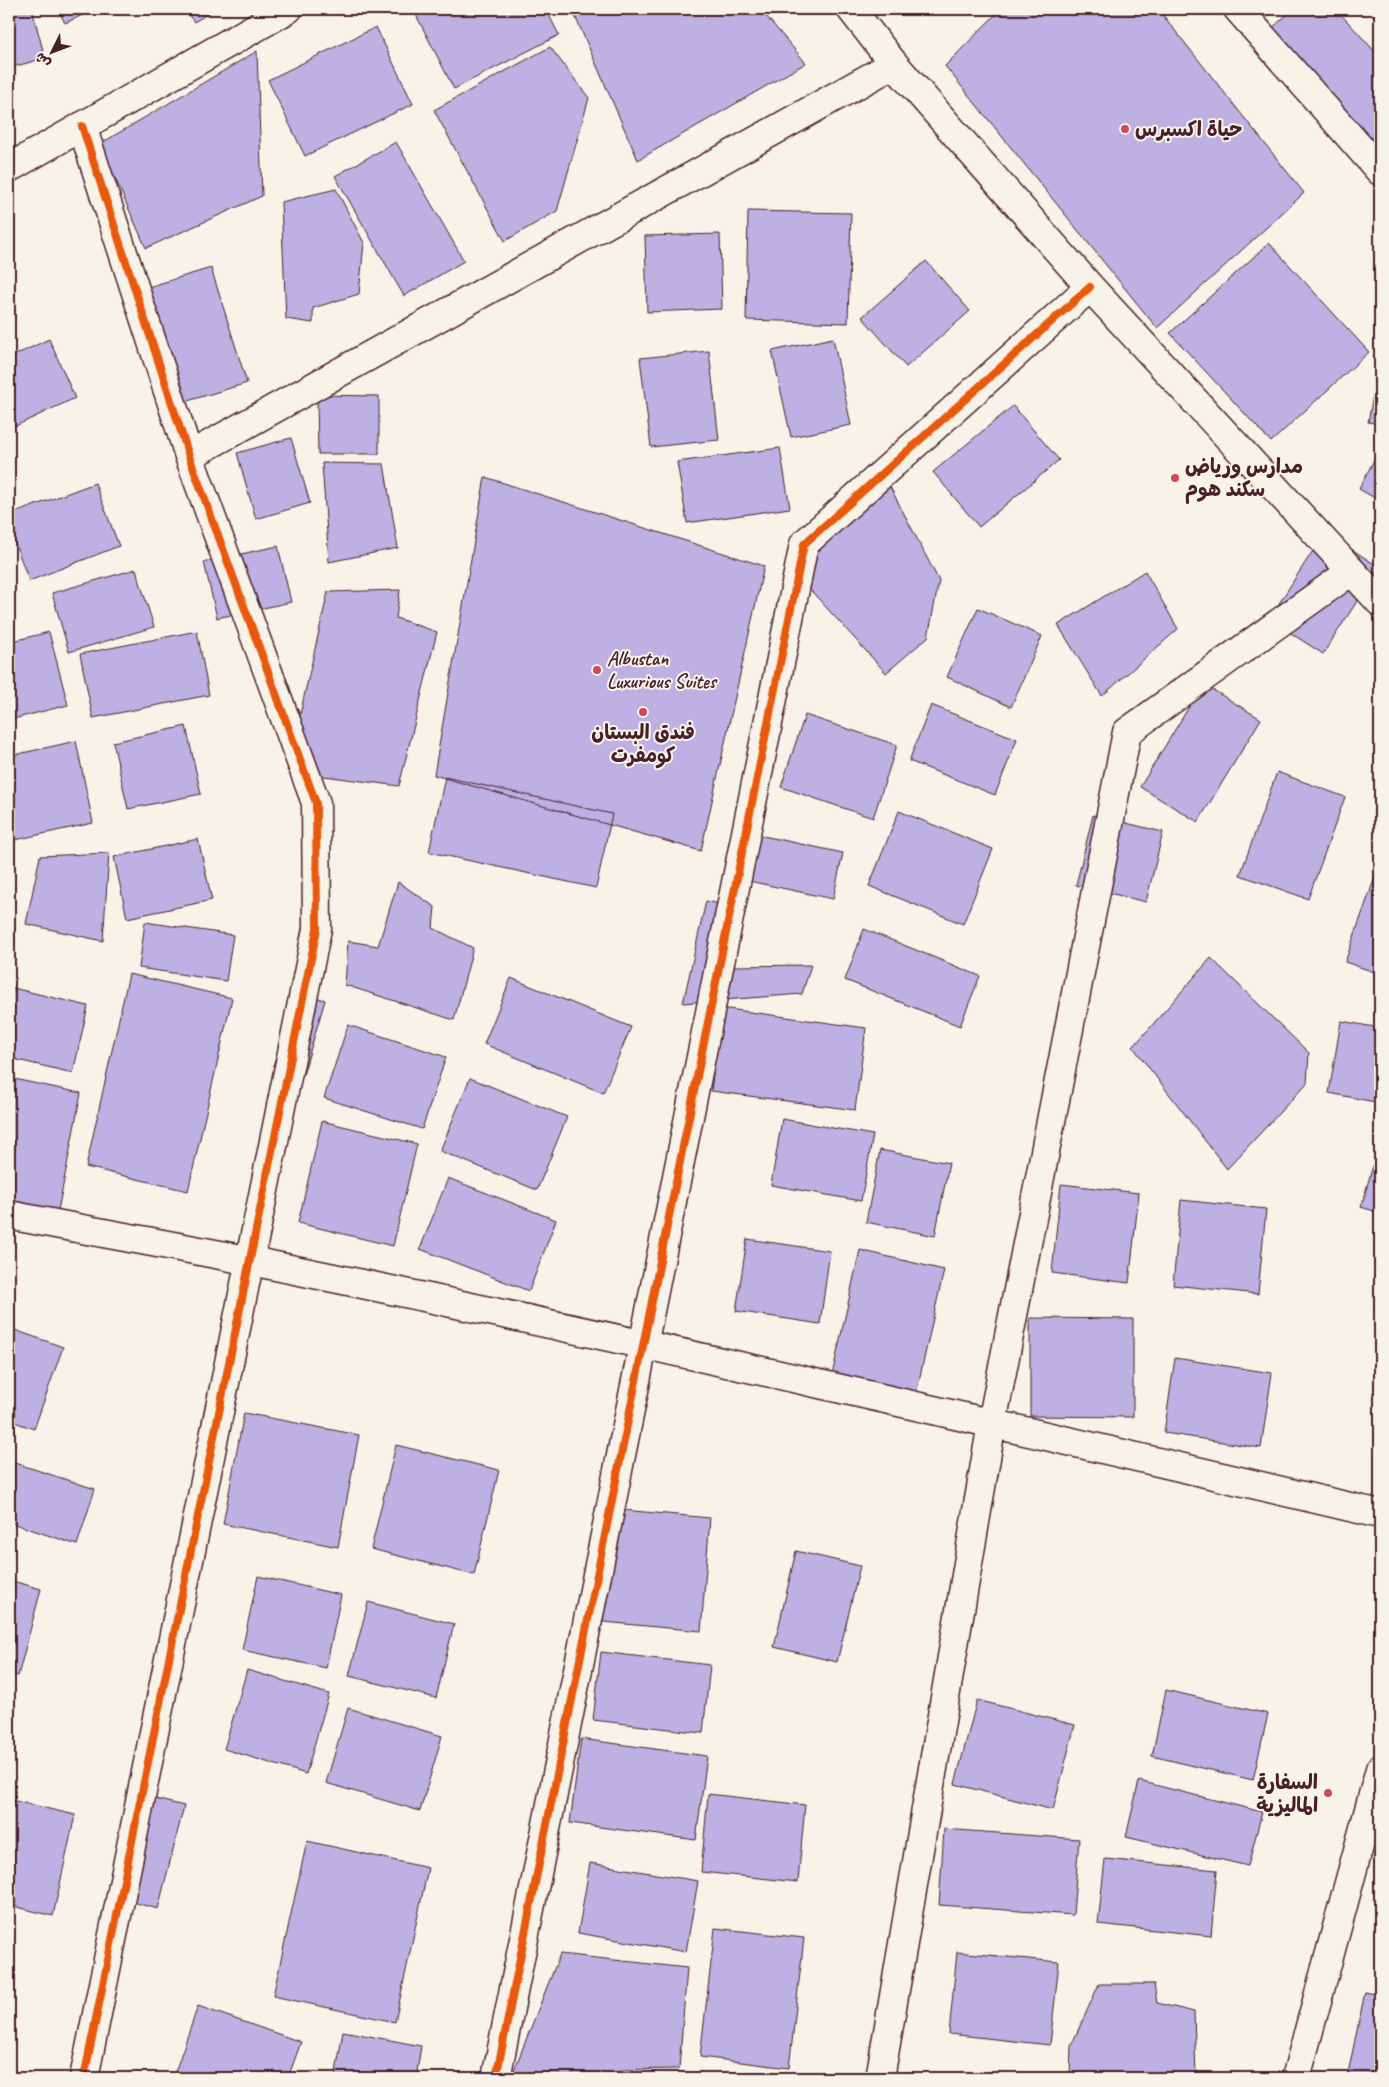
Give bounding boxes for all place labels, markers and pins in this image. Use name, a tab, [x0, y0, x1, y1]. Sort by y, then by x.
place label: حياة اكسبرس	[1135, 117, 1242, 142]
marker: حياة اكسبرس	[1119, 123, 1131, 135]
place label: مدارس ورياض سكند هوم	[1185, 454, 1303, 504]
marker: مدارس ورياض سكند هوم	[1169, 472, 1181, 484]
place label: Albustan Luxurious Suites	[607, 646, 718, 694]
marker: Albustan Luxurious Suites	[591, 664, 603, 676]
marker: فندق البستان كومفرت	[637, 706, 649, 718]
place label: فندق البستان كومفرت	[591, 720, 695, 769]
place label: السفارة الماليزية	[1256, 1770, 1318, 1818]
marker: السفارة الماليزية	[1322, 1787, 1334, 1799]

